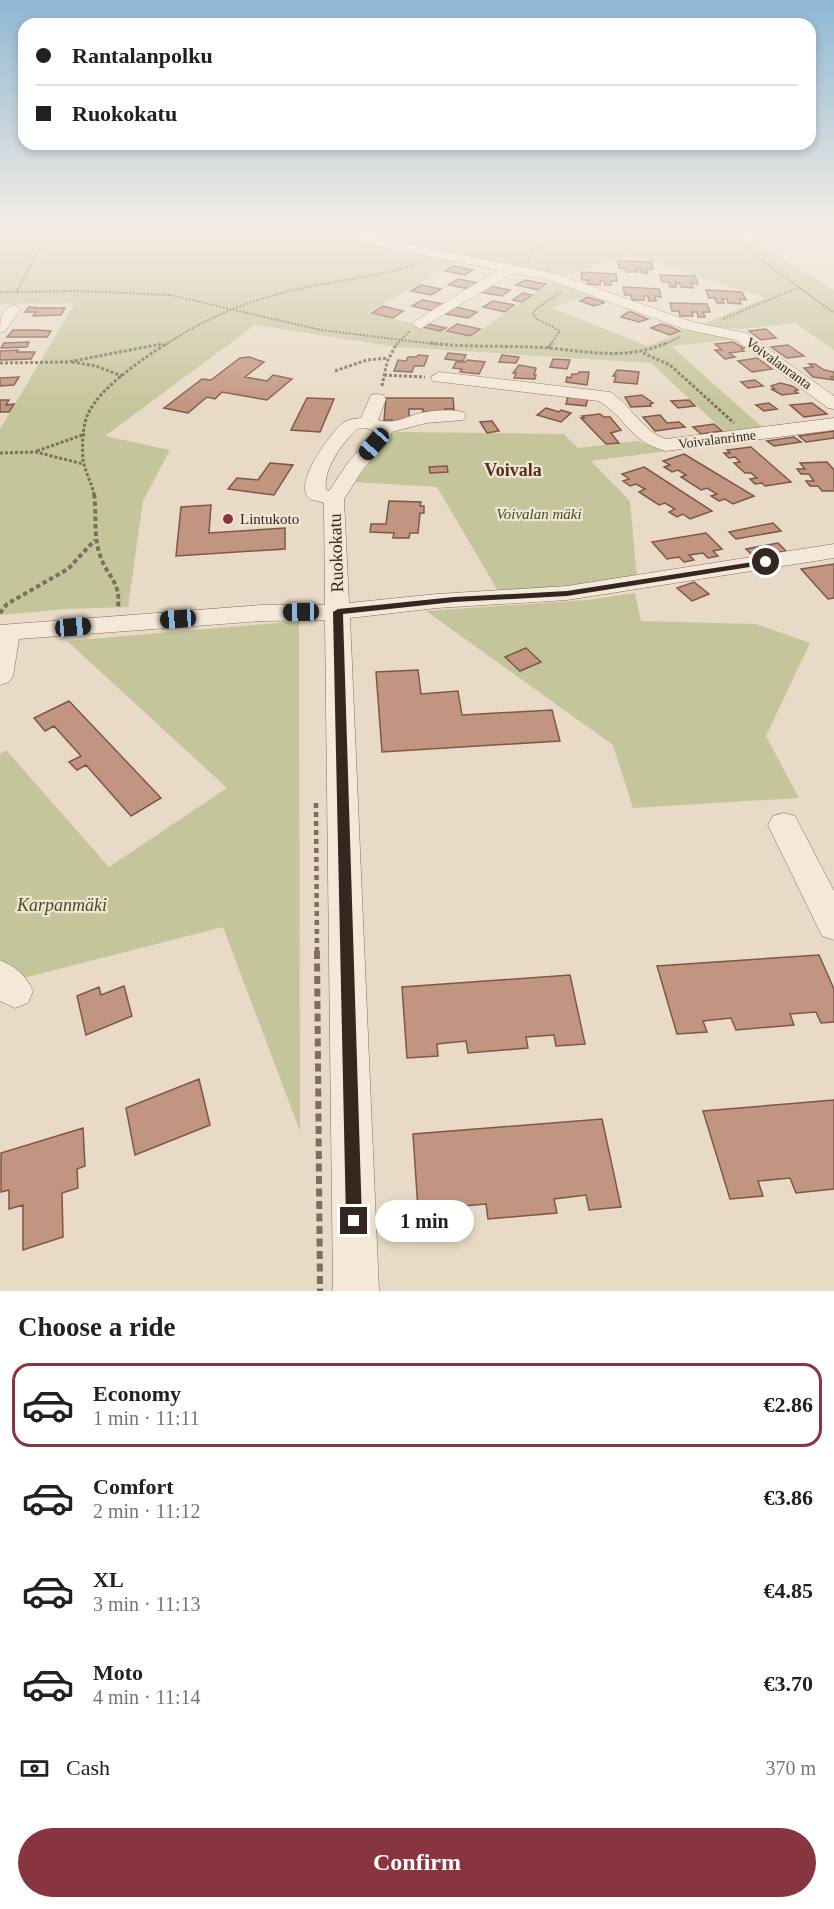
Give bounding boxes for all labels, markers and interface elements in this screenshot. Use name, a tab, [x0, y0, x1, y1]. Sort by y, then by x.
text: Rantalanpolku	[72, 43, 213, 68]
text: Ruokokatu	[72, 101, 177, 126]
street label: Voivalanranta	[743, 335, 815, 393]
car	[355, 425, 393, 463]
street label: Voivalanrinne	[677, 427, 757, 452]
district label: Voivala	[484, 460, 542, 480]
park label: Voivalan mäki	[496, 506, 582, 522]
place label: Lintukoto	[240, 511, 299, 527]
marker: Lintukoto	[221, 512, 235, 526]
street label: Ruokokatu	[325, 513, 347, 593]
route start	[752, 548, 779, 575]
car	[283, 603, 319, 621]
car	[159, 609, 197, 629]
car	[54, 616, 92, 638]
park label: Karpanmäki	[16, 895, 107, 915]
callout: 1 min	[375, 1200, 474, 1242]
route end	[340, 1207, 367, 1234]
text: 1 min	[400, 1210, 449, 1232]
text: Choose a ride	[18, 1312, 176, 1342]
icon: car	[21, 1378, 75, 1432]
text: Economy	[93, 1381, 181, 1406]
text: €2.86	[764, 1392, 813, 1417]
text: 1 min · 11:11	[93, 1407, 200, 1429]
icon: car	[21, 1471, 75, 1525]
text: Comfort	[93, 1474, 174, 1499]
text: €3.86	[764, 1485, 813, 1510]
text: 2 min · 11:12	[93, 1500, 201, 1522]
icon: car	[21, 1564, 75, 1618]
text: XL	[93, 1567, 124, 1592]
text: €4.85	[764, 1578, 813, 1603]
text: 3 min · 11:13	[93, 1593, 201, 1615]
icon: car	[21, 1657, 75, 1711]
text: Moto	[93, 1660, 143, 1685]
text: €3.70	[764, 1671, 813, 1696]
text: 4 min · 11:14	[93, 1686, 201, 1708]
icon: cash	[18, 1752, 51, 1785]
text: Cash	[66, 1755, 110, 1780]
text: 370 m	[765, 1757, 816, 1779]
button: Confirm	[18, 1828, 816, 1897]

